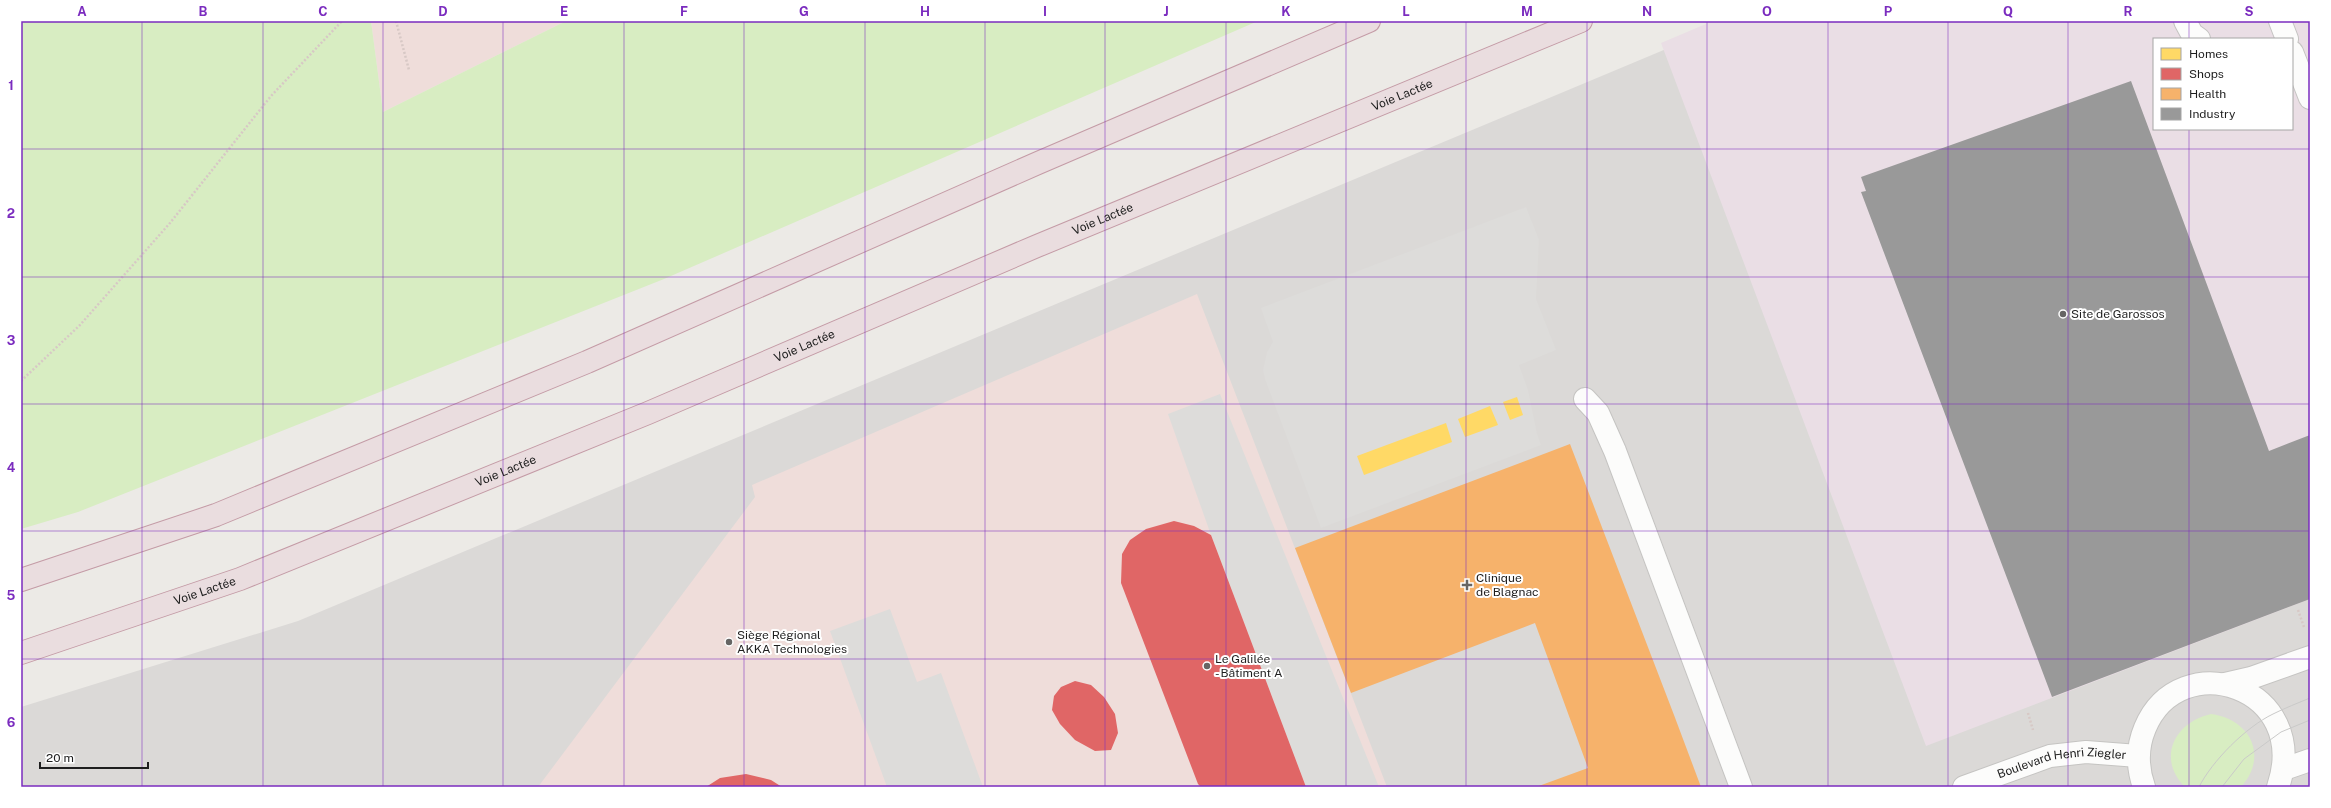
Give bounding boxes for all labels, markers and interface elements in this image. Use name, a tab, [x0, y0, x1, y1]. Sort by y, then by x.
text: A	[77, 4, 87, 19]
text: B	[199, 4, 208, 19]
text: C	[318, 4, 328, 19]
text: D	[438, 4, 448, 19]
text: E	[560, 4, 568, 19]
text: F	[680, 4, 688, 19]
text: G	[799, 4, 809, 19]
text: H	[920, 4, 930, 19]
text: I	[1043, 4, 1047, 19]
text: J	[1163, 4, 1169, 19]
text: K	[1281, 4, 1291, 19]
text: L	[1402, 4, 1410, 19]
text: M	[1521, 4, 1533, 19]
text: N	[1642, 4, 1652, 19]
text: O	[1762, 4, 1772, 19]
text: P	[1884, 4, 1893, 19]
text: Q	[2003, 4, 2013, 19]
text: R	[2123, 4, 2133, 19]
text: S	[2245, 4, 2254, 19]
legend	[2153, 38, 2293, 130]
text: Homes	[2189, 47, 2228, 61]
text: Shops	[2189, 67, 2224, 81]
street label: Voie Lactée	[1369, 76, 1435, 114]
text: 1	[8, 78, 14, 93]
text: Health	[2189, 87, 2226, 101]
text: Industry	[2189, 107, 2236, 121]
street label: Voie Lactée	[1070, 200, 1135, 238]
text: 2	[7, 206, 15, 221]
place label: Site de Garossos	[2071, 307, 2165, 321]
marker: Site de Garossos	[2058, 309, 2068, 319]
street label: Voie Lactée	[772, 327, 837, 365]
text: 3	[7, 333, 16, 348]
street label: Voie Lactée	[473, 452, 538, 490]
text: 4	[7, 460, 16, 475]
place label: Clinique de Blagnac	[1476, 571, 1539, 599]
street label: Voie Lactée	[172, 574, 238, 608]
marker: Clinique de Blagnac	[1461, 579, 1473, 591]
text: 5	[7, 588, 16, 603]
place label: Siège Régional AKKA Technologies	[737, 628, 847, 656]
marker: Siège Régional AKKA Technologies	[724, 637, 734, 647]
place label: Le Galilée - Bâtiment A	[1215, 652, 1283, 680]
marker: Le Galilée - Bâtiment A	[1202, 661, 1212, 671]
text: 6	[7, 715, 16, 730]
scale bar	[40, 744, 148, 770]
street label: Boulevard Henri Ziegler	[1995, 745, 2127, 781]
text: 20 m	[46, 751, 74, 765]

